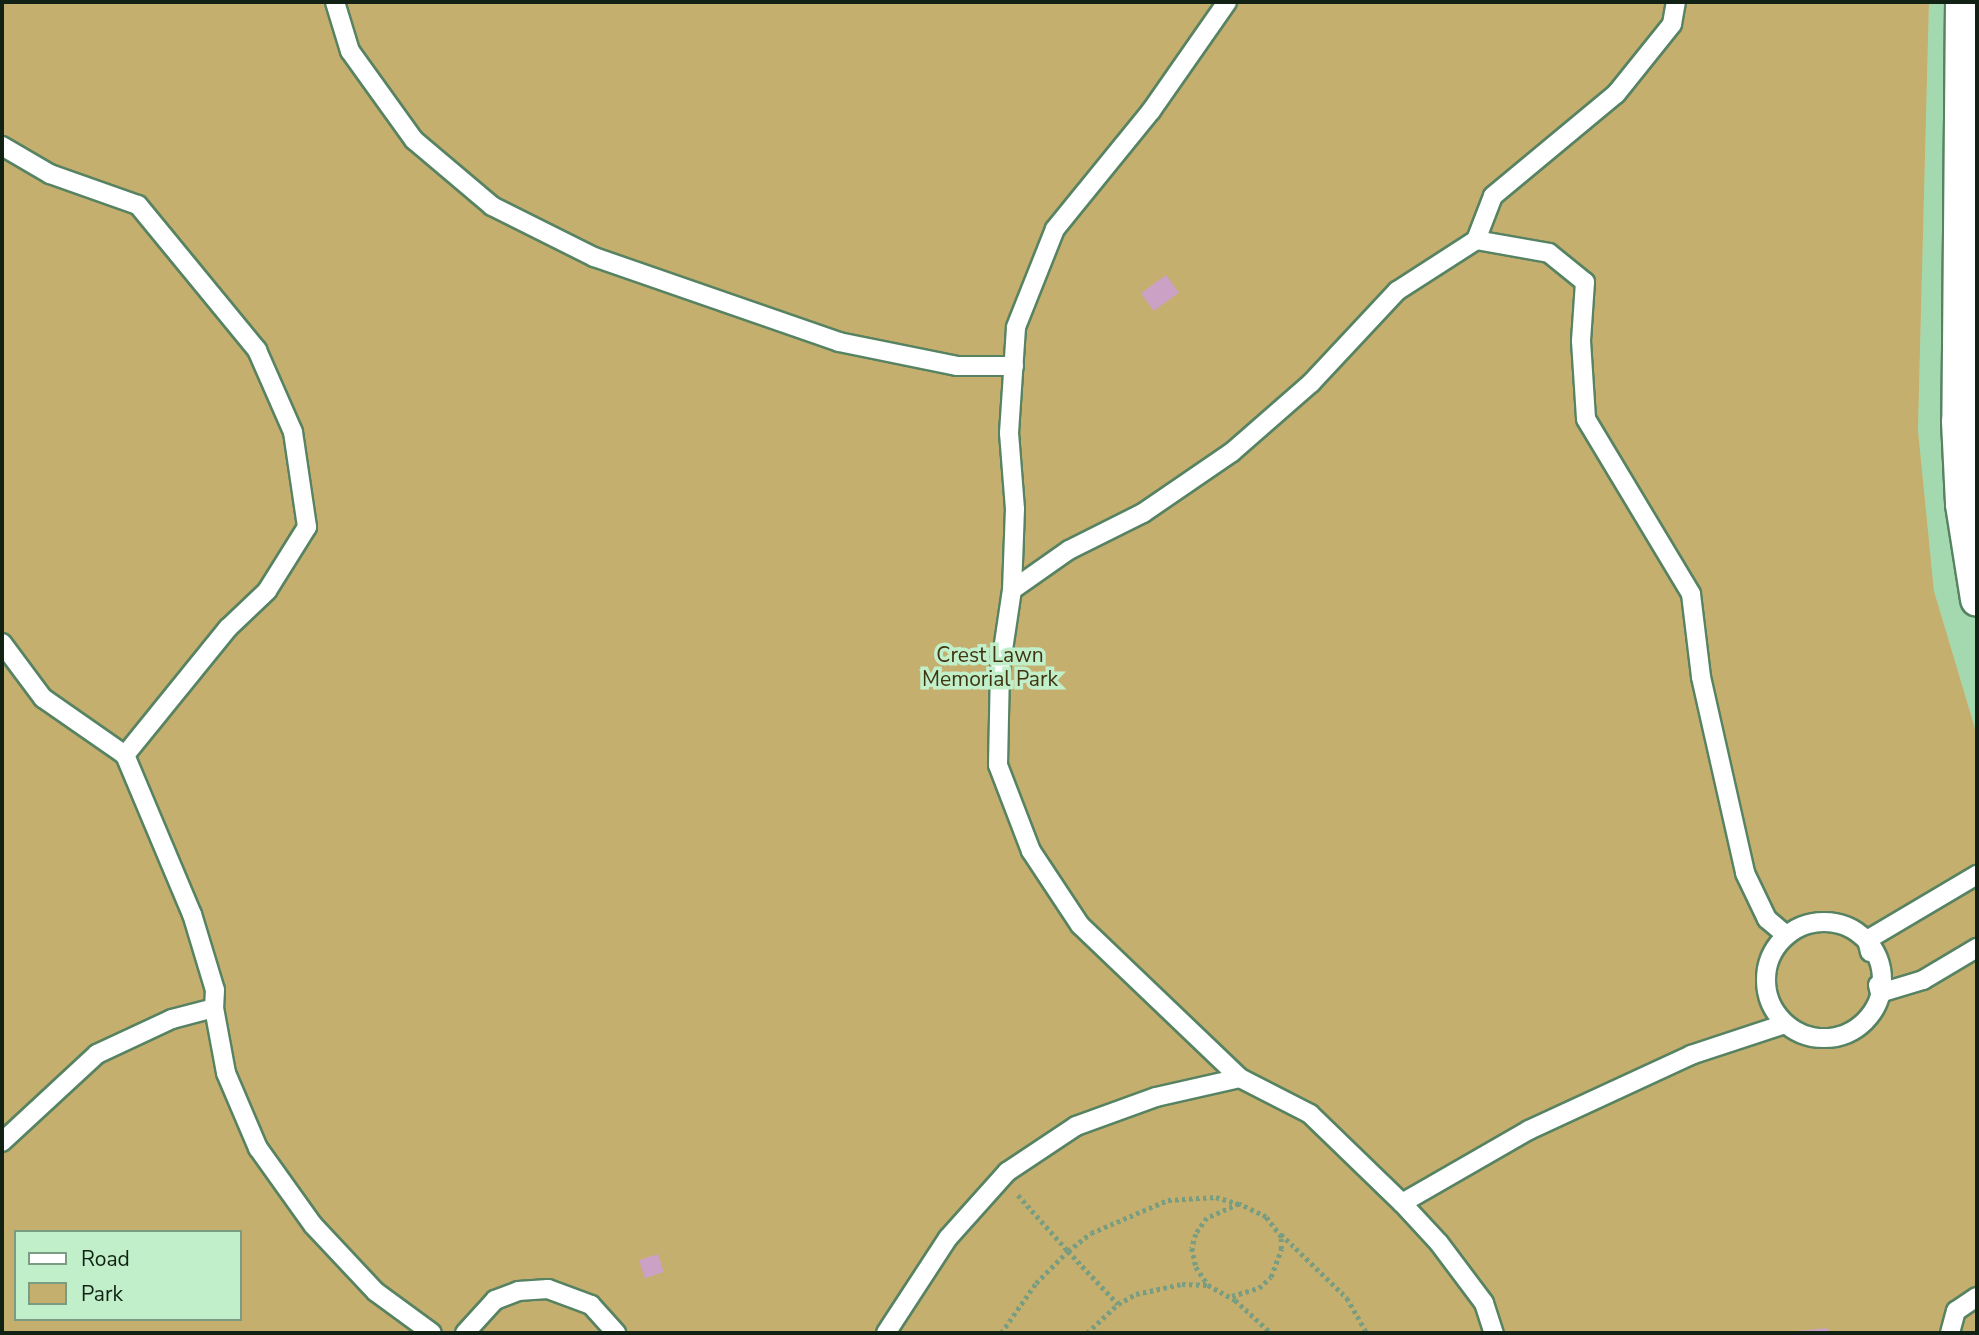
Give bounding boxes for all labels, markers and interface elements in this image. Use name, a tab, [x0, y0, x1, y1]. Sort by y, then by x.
park label: Crest Lawn Memorial Park	[922, 642, 1058, 692]
legend	[14, 1230, 242, 1321]
text: Road	[81, 1245, 130, 1273]
text: Park	[81, 1280, 123, 1308]

